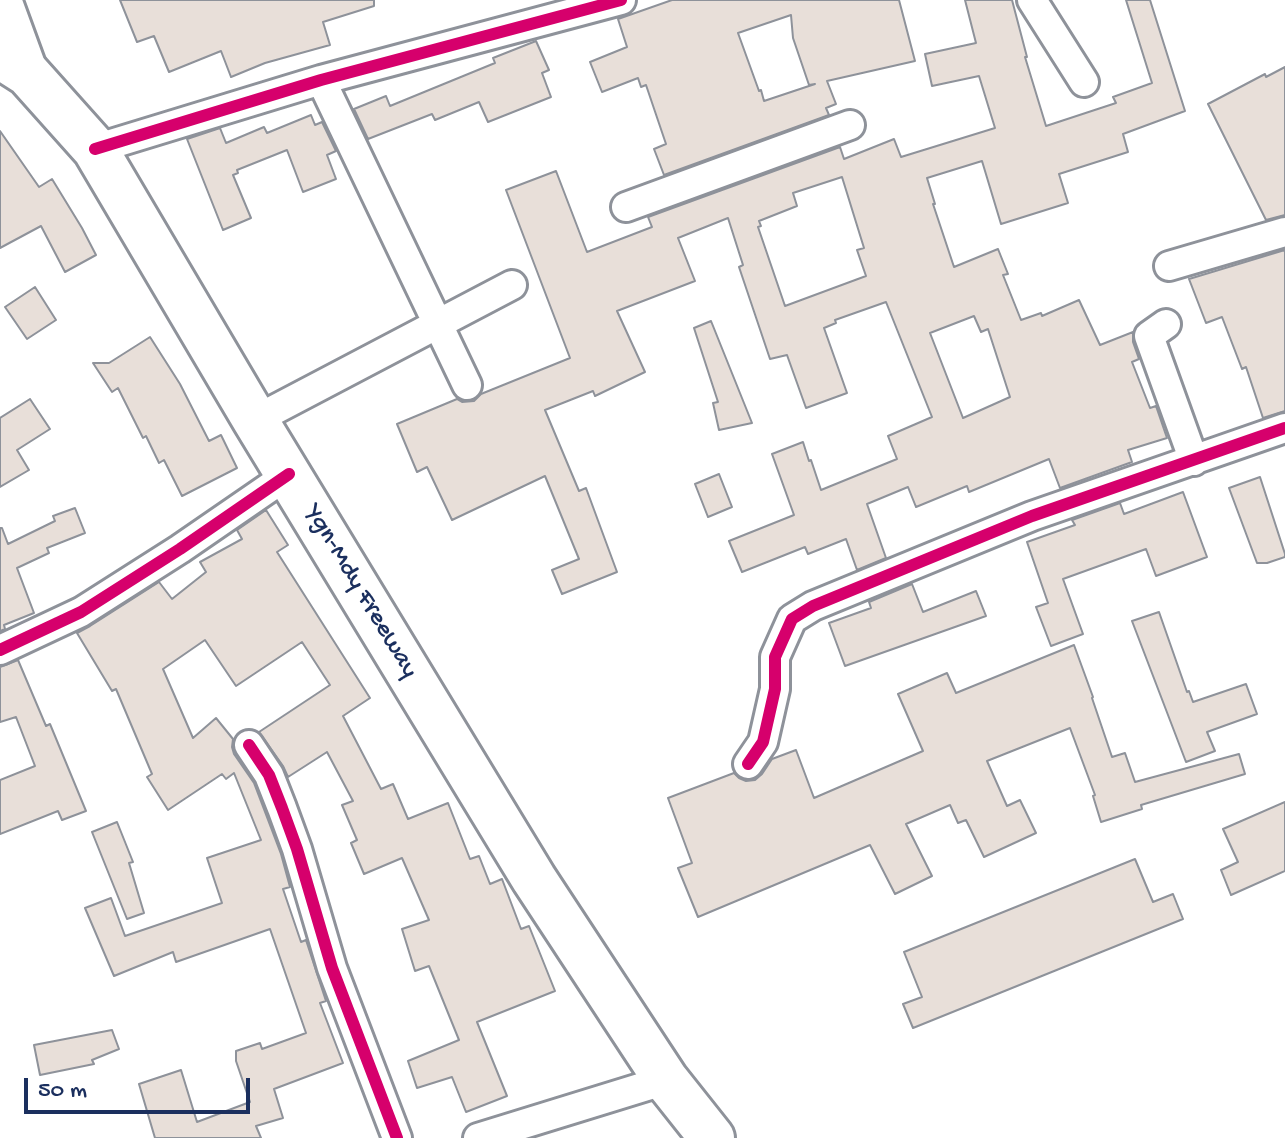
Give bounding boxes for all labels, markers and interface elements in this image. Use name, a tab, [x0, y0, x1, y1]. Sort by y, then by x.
street label: Ygn-Mdy Freeway	[296, 500, 424, 684]
scale bar	[28, 1062, 254, 1112]
text: 50 m	[38, 1077, 87, 1106]

